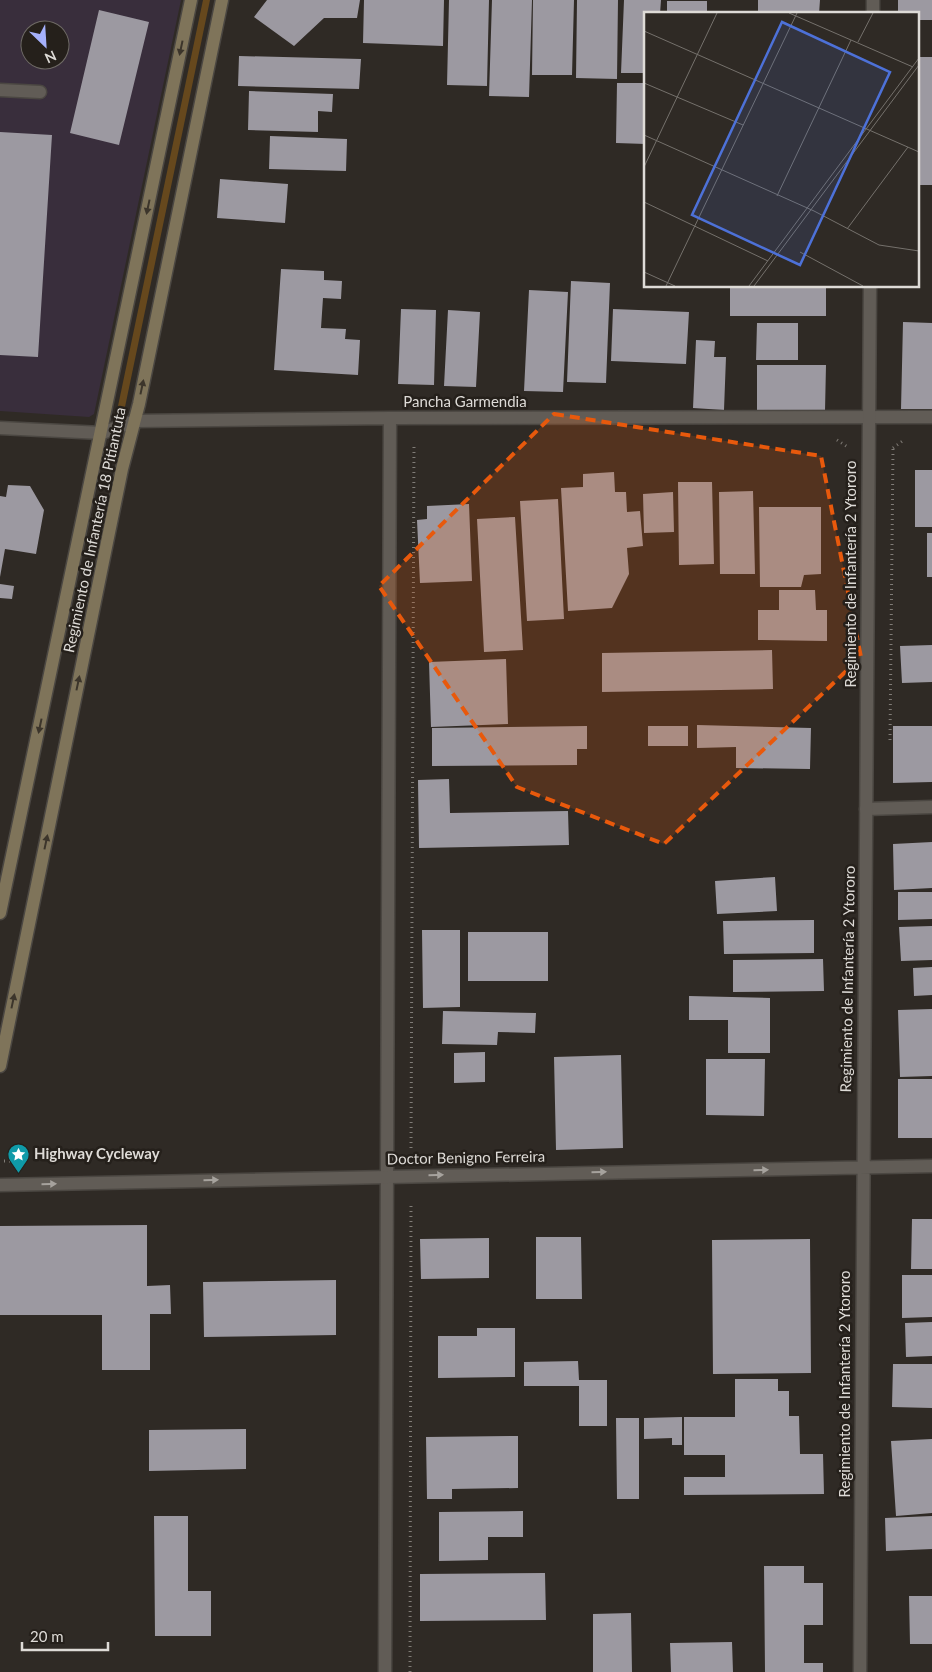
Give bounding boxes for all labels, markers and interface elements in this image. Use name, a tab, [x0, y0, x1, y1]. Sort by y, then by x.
inset map	[644, 12, 920, 288]
north arrow	[20, 20, 70, 70]
one-way arrow	[177, 40, 185, 56]
text: N	[42, 47, 59, 67]
one-way arrow	[144, 199, 152, 214]
one-way arrow	[139, 379, 147, 395]
street label: Pancha Garmendia	[403, 392, 527, 410]
street label: Regimiento de Infantería 18 Pitiantuta	[59, 405, 129, 654]
street label: Regimiento de Infantería 2 Ytororo	[841, 461, 859, 687]
one-way arrow	[75, 674, 83, 690]
one-way arrow	[35, 718, 43, 734]
one-way arrow	[42, 834, 50, 849]
street label: Regimiento de Infantería 2 Ytororo	[836, 865, 858, 1093]
one-way arrow	[10, 993, 18, 1009]
place icon: Highway Cycleway	[6, 1142, 30, 1173]
place label: Highway Cycleway	[34, 1144, 160, 1162]
street label: Doctor Benigno Ferreira	[387, 1147, 545, 1167]
one-way arrow	[754, 1165, 770, 1173]
one-way arrow	[591, 1168, 607, 1176]
one-way arrow	[429, 1171, 445, 1179]
one-way arrow	[203, 1176, 219, 1184]
one-way arrow	[41, 1180, 57, 1188]
street label: Regimiento de Infantería 2 Ytororo	[835, 1271, 853, 1497]
scale bar	[22, 1620, 109, 1652]
text: 20 m	[30, 1627, 64, 1645]

